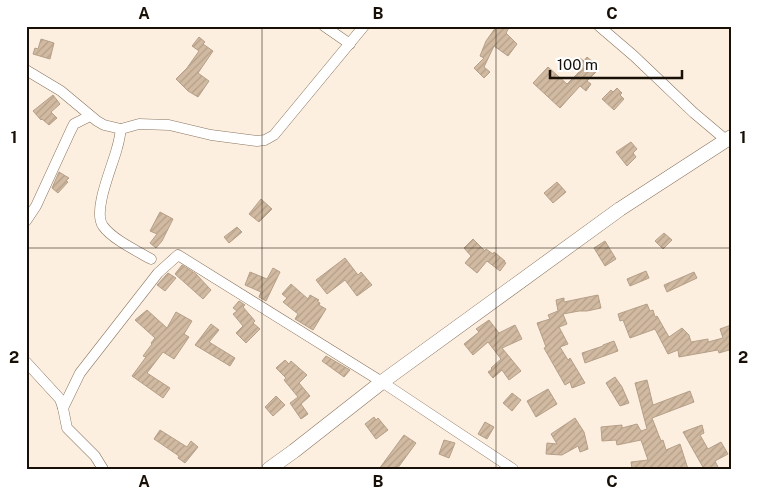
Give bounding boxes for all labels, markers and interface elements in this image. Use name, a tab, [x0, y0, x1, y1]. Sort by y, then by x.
text: A	[138, 4, 150, 23]
text: B	[373, 4, 384, 23]
text: C	[606, 4, 618, 23]
scale bar	[550, 48, 682, 80]
text: 100 m	[557, 56, 598, 73]
text: 1	[11, 128, 17, 147]
text: 1	[740, 128, 746, 147]
text: 2	[9, 348, 19, 367]
text: 2	[738, 348, 748, 367]
text: A	[138, 472, 150, 491]
text: B	[373, 472, 384, 491]
text: C	[606, 472, 618, 491]

